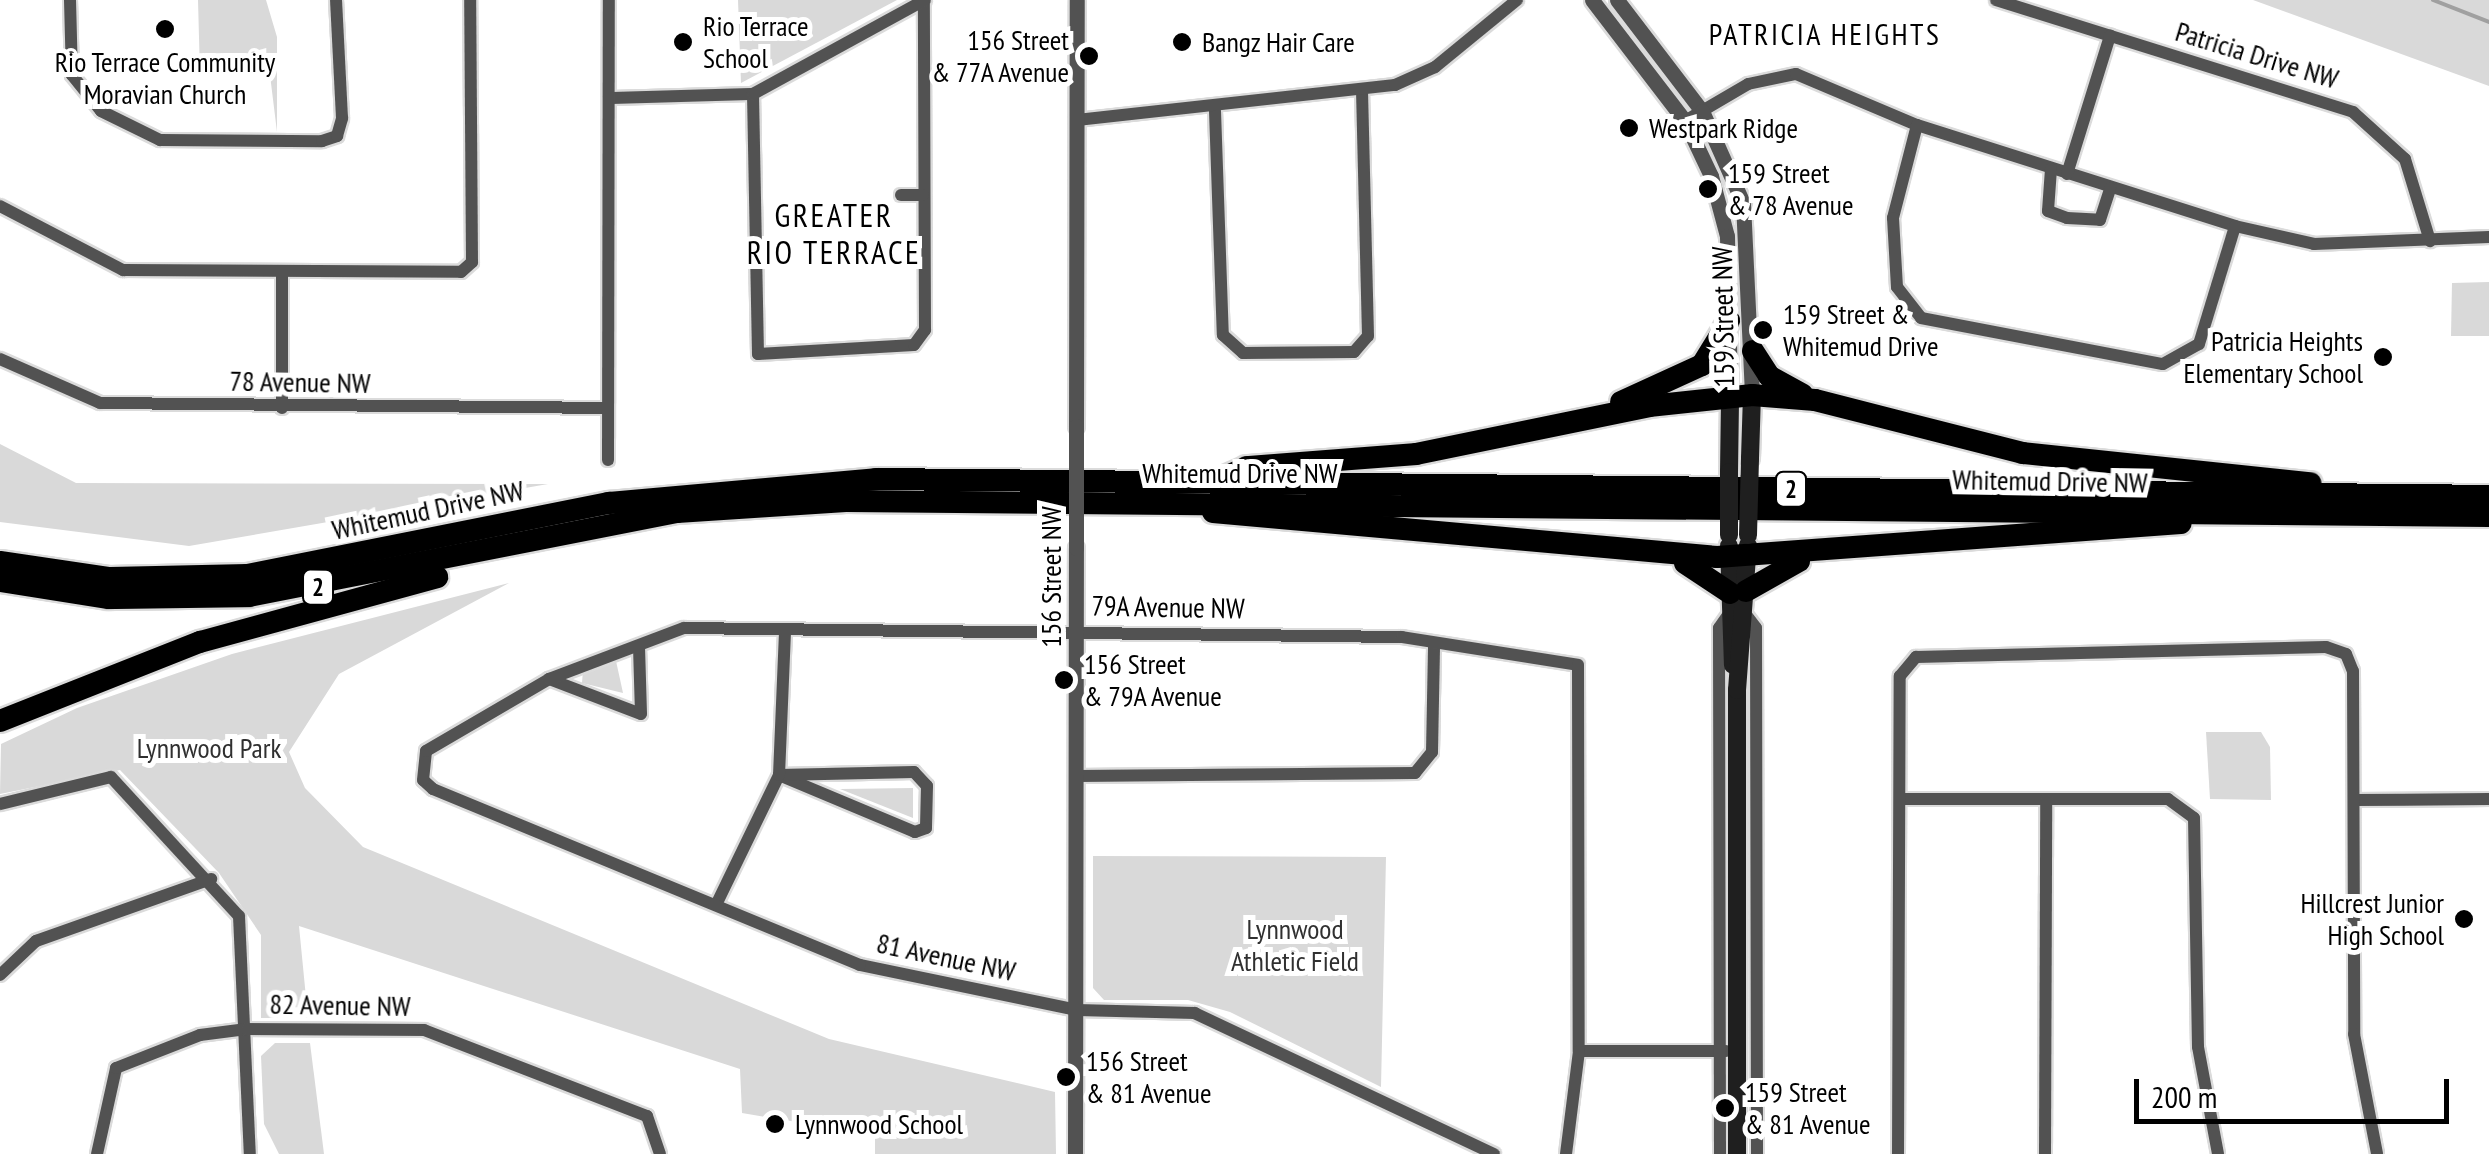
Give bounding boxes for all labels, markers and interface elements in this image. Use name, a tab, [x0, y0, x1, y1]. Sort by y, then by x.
place label: Rio Terrace School	[703, 9, 809, 75]
street label: Patricia Drive NW	[2172, 14, 2342, 96]
district label: PATRICIA HEIGHTS	[1708, 16, 1942, 52]
marker: Rio Terrace Community Moravian Church	[154, 18, 176, 40]
place label: 156 Street & 77A Avenue	[930, 23, 1069, 89]
place label: Bangz Hair Care	[1202, 25, 1356, 59]
marker: Rio Terrace School	[672, 31, 694, 53]
marker: Bangz Hair Care	[1171, 31, 1193, 53]
place label: Rio Terrace Community Moravian Church	[54, 45, 276, 111]
marker: 156 Street & 77A Avenue	[1078, 45, 1100, 67]
place label: Westpark Ridge	[1649, 111, 1799, 145]
marker: Westpark Ridge	[1618, 117, 1640, 139]
place label: 159 Street & 78 Avenue	[1728, 156, 1854, 222]
marker: 159 Street & 78 Avenue	[1697, 178, 1719, 200]
district label: GREATER RIO TERRACE	[746, 197, 922, 272]
street label: 159 Street NW	[1705, 246, 1741, 388]
place label: 159 Street & Whitemud Drive	[1783, 297, 1939, 363]
marker: 159 Street & Whitemud Drive	[1752, 319, 1774, 341]
place label: Patricia Heights Elementary School	[2183, 324, 2363, 390]
marker: Patricia Heights Elementary School	[2372, 346, 2394, 368]
street label: 78 Avenue NW	[229, 364, 371, 400]
street label: Whitemud Drive NW	[1142, 456, 1338, 490]
street label: Whitemud Drive NW	[1952, 462, 2148, 500]
road number: 2	[1774, 469, 1808, 509]
street label: Whitemud Drive NW	[329, 473, 527, 547]
street label: 156 Street NW	[1034, 506, 1068, 648]
road number: 2	[300, 567, 336, 607]
street label: 79A Avenue NW	[1090, 589, 1246, 625]
place label: 156 Street & 79A Avenue	[1084, 647, 1223, 713]
marker: 156 Street & 79A Avenue	[1053, 669, 1075, 691]
park label: Lynnwood Park	[137, 731, 281, 765]
place label: Hillcrest Junior High School	[2301, 886, 2444, 952]
marker: Hillcrest Junior High School	[2453, 908, 2475, 930]
park label: Lynnwood Athletic Field	[1231, 912, 1359, 978]
street label: 81 Avenue NW	[873, 926, 1019, 988]
street label: 82 Avenue NW	[269, 987, 411, 1023]
place label: 156 Street & 81 Avenue	[1086, 1044, 1212, 1110]
scale bar	[2139, 1059, 2454, 1121]
marker: 156 Street & 81 Avenue	[1055, 1066, 1077, 1088]
place label: 159 Street & 81 Avenue	[1745, 1075, 1871, 1141]
text: 200 m	[2151, 1077, 2217, 1116]
marker: 159 Street & 81 Avenue	[1714, 1097, 1736, 1119]
place label: Lynnwood School	[795, 1107, 963, 1141]
marker: Lynnwood School	[764, 1113, 786, 1135]

